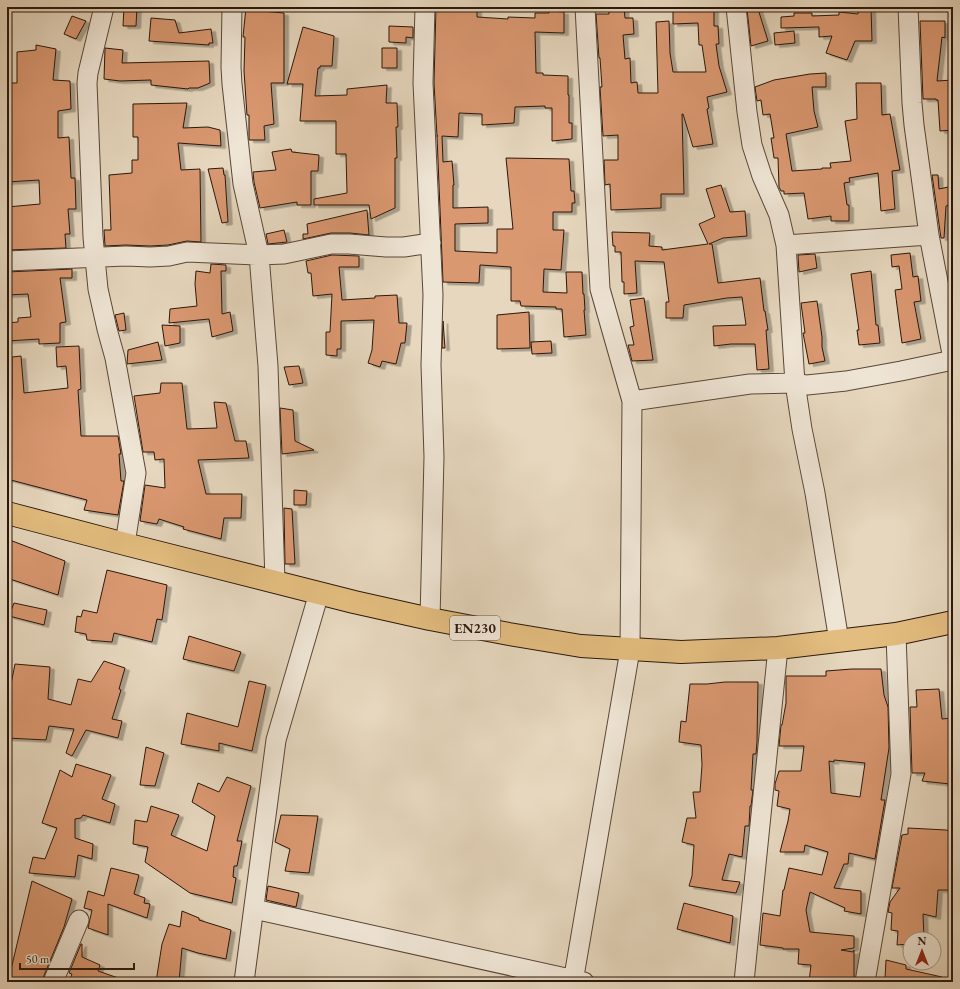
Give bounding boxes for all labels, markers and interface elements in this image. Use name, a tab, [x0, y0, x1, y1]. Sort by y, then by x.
road number: EN230	[450, 616, 500, 640]
north arrow	[902, 931, 942, 971]
text: N	[918, 934, 927, 948]
scale bar	[20, 945, 134, 971]
text: 50 m	[26, 951, 50, 967]

